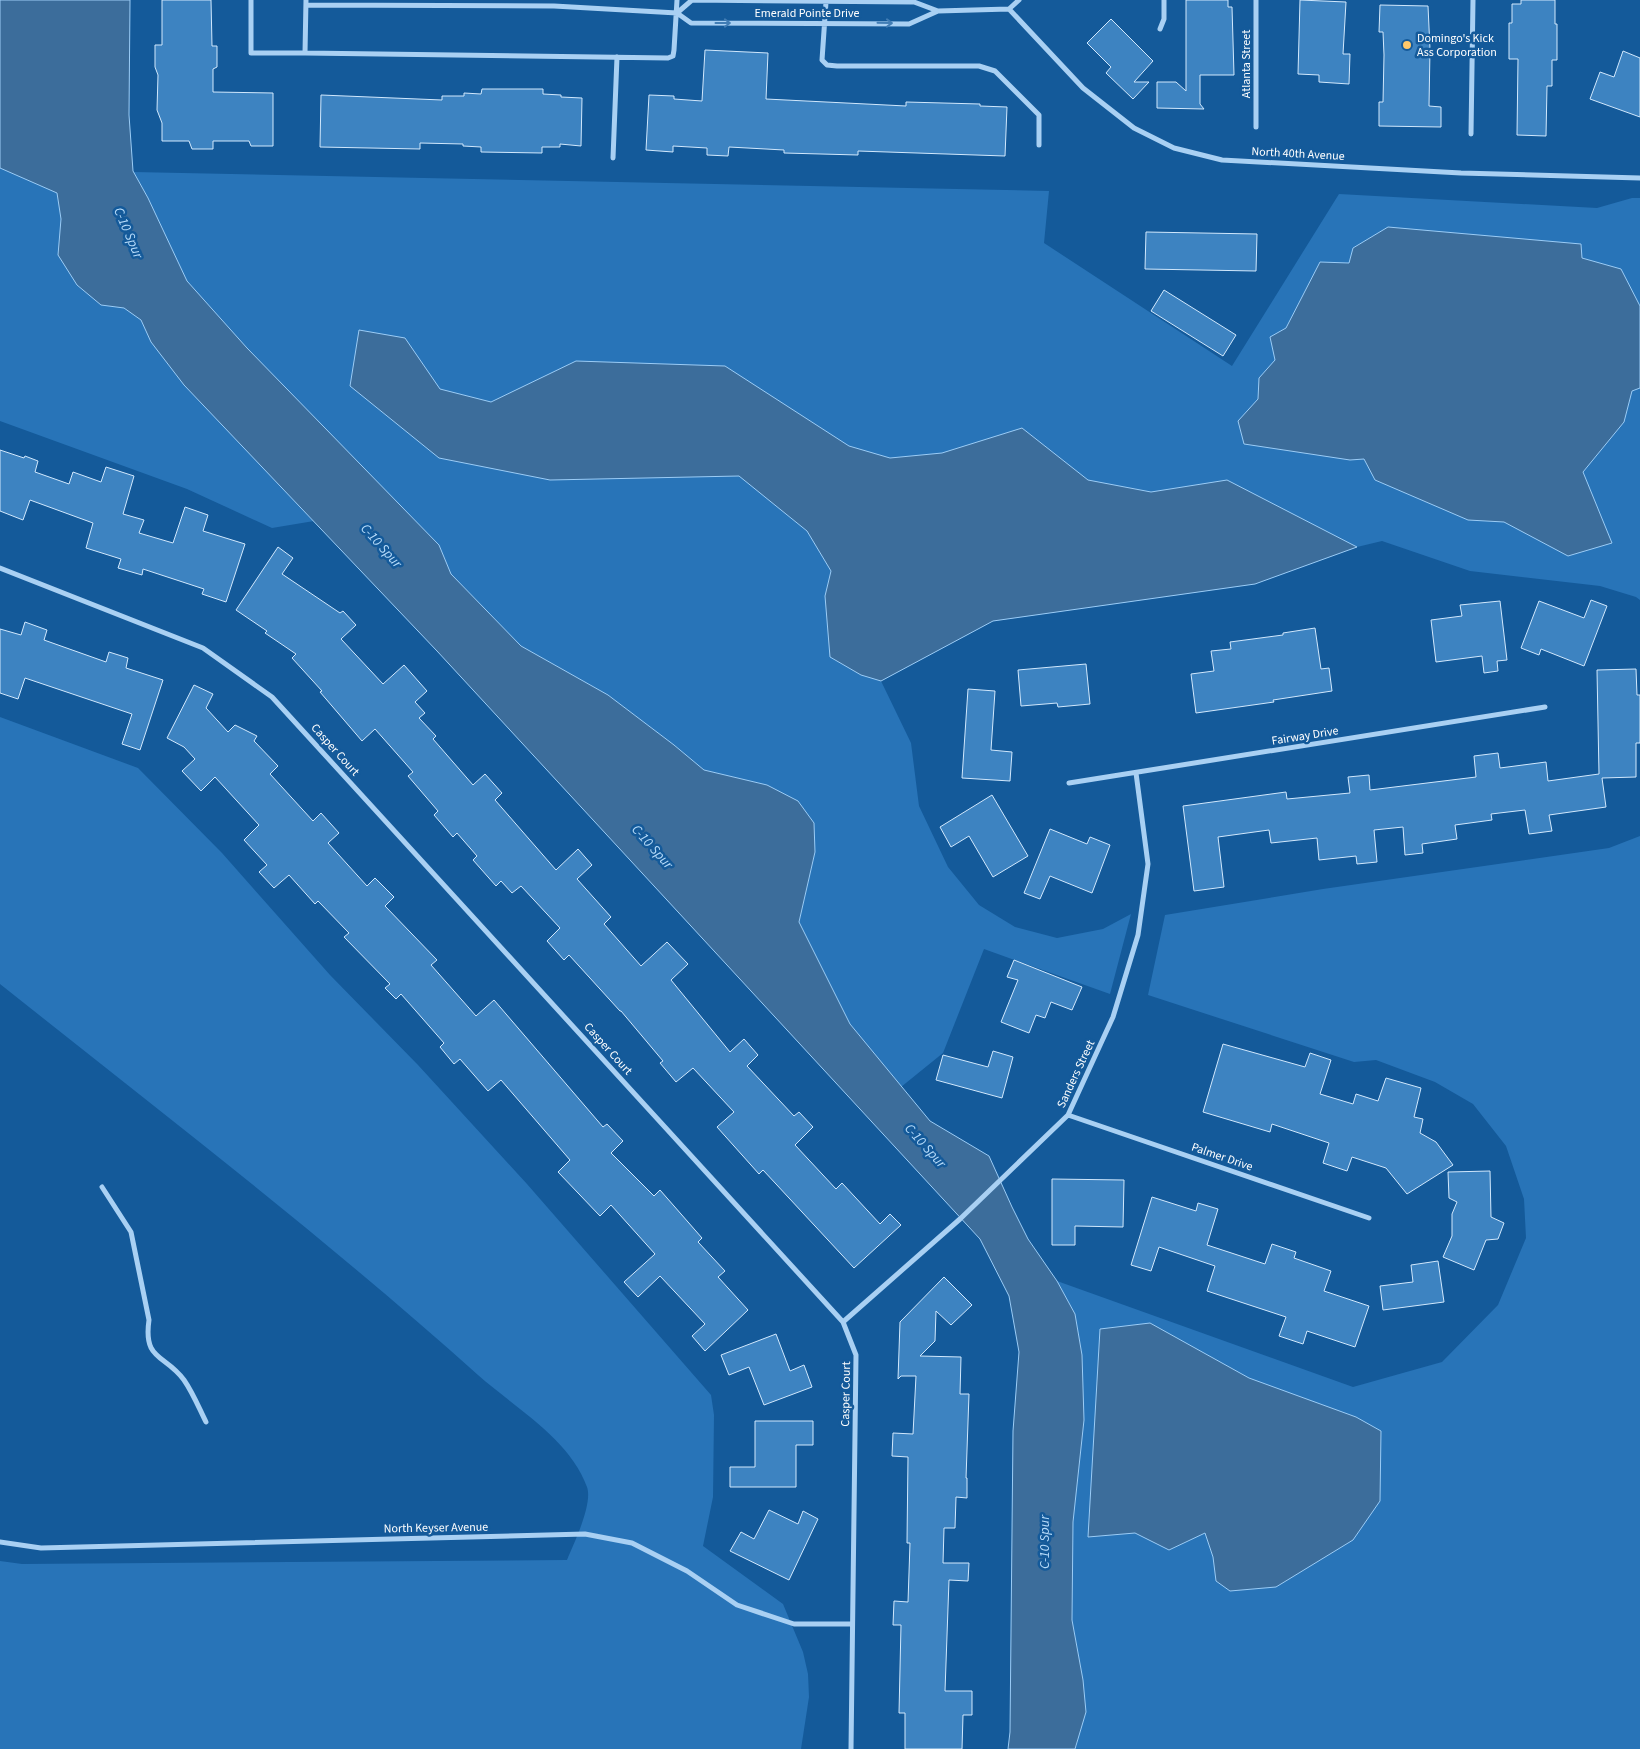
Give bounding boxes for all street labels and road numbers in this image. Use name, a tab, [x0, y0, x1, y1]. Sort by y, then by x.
street label: Emerald Pointe Drive	[754, 5, 860, 22]
street label: Atlanta Street	[1238, 30, 1255, 98]
street label: North 40th Avenue	[1251, 143, 1345, 165]
street label: Casper Court	[307, 720, 363, 780]
street label: Fairway Drive	[1270, 722, 1340, 750]
street label: Casper Court	[580, 1019, 636, 1079]
street label: Sanders Street	[1053, 1037, 1099, 1111]
street label: Palmer Drive	[1189, 1139, 1255, 1175]
street label: Casper Court	[837, 1361, 855, 1427]
street label: North Keyser Avenue	[384, 1519, 488, 1537]

